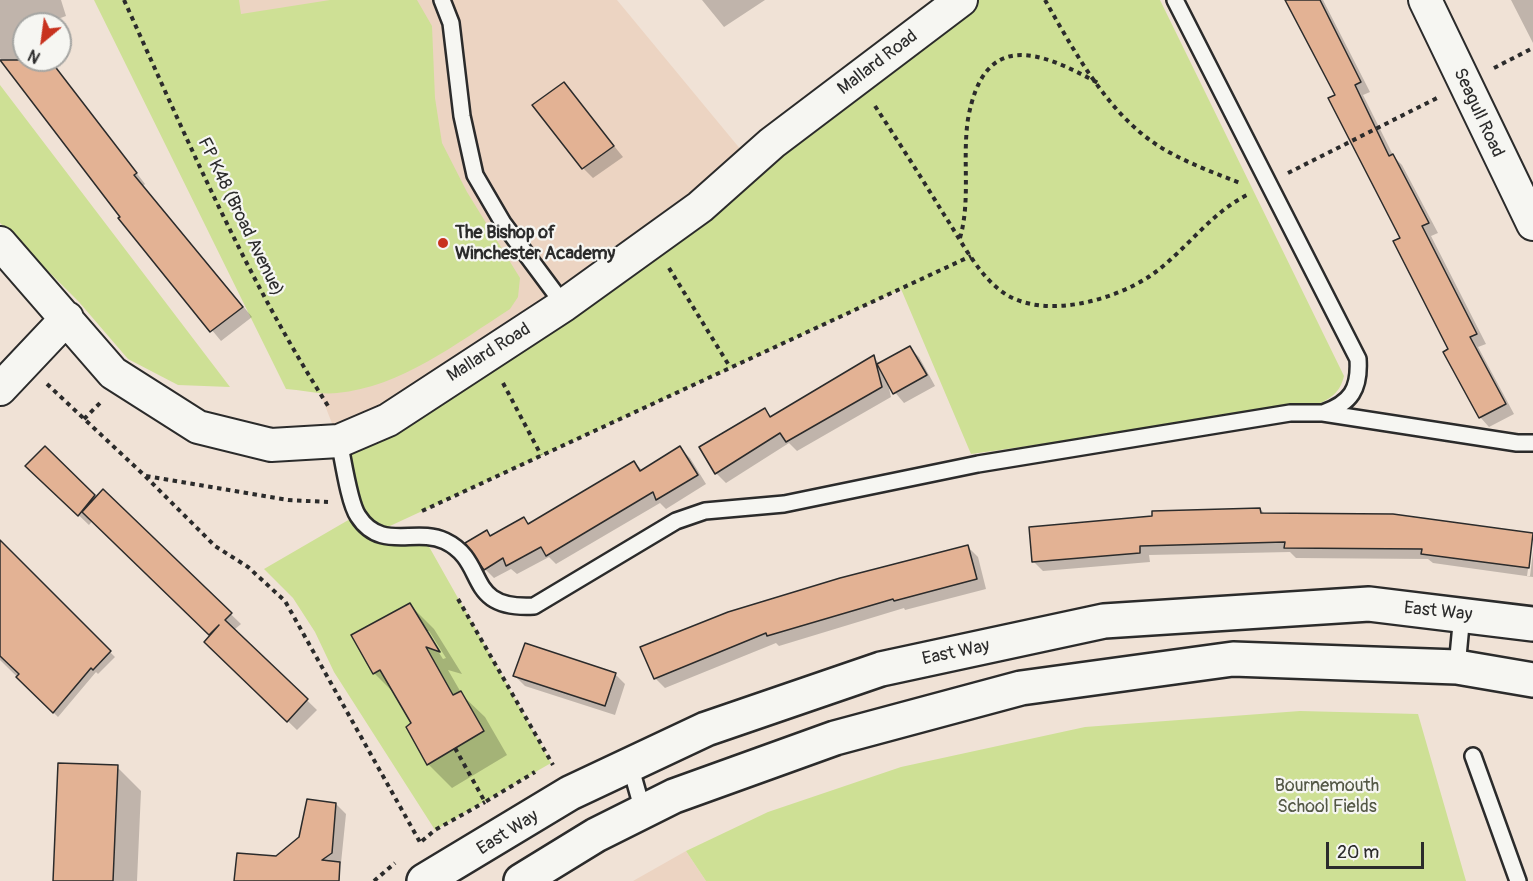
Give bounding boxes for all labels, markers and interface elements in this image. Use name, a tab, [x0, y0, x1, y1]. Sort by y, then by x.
north arrow	[12, 12, 72, 72]
street label: Mallard Road	[834, 26, 922, 100]
text: N	[25, 45, 44, 67]
street label: Seagull Road	[1448, 65, 1508, 161]
street label: FP K48 (Broad Avenue)	[192, 134, 288, 300]
place label: The Bishop of Winchester Academy	[455, 222, 615, 264]
marker: The Bishop of Winchester Academy	[436, 236, 450, 250]
street label: Mallard Road	[443, 319, 535, 387]
street label: East Way	[1403, 598, 1473, 626]
street label: East Way	[920, 635, 992, 671]
park label: Bournemouth School Fields	[1275, 775, 1379, 818]
street label: East Way	[473, 806, 543, 860]
scale bar	[1329, 830, 1426, 868]
text: 20 m	[1337, 841, 1379, 864]

